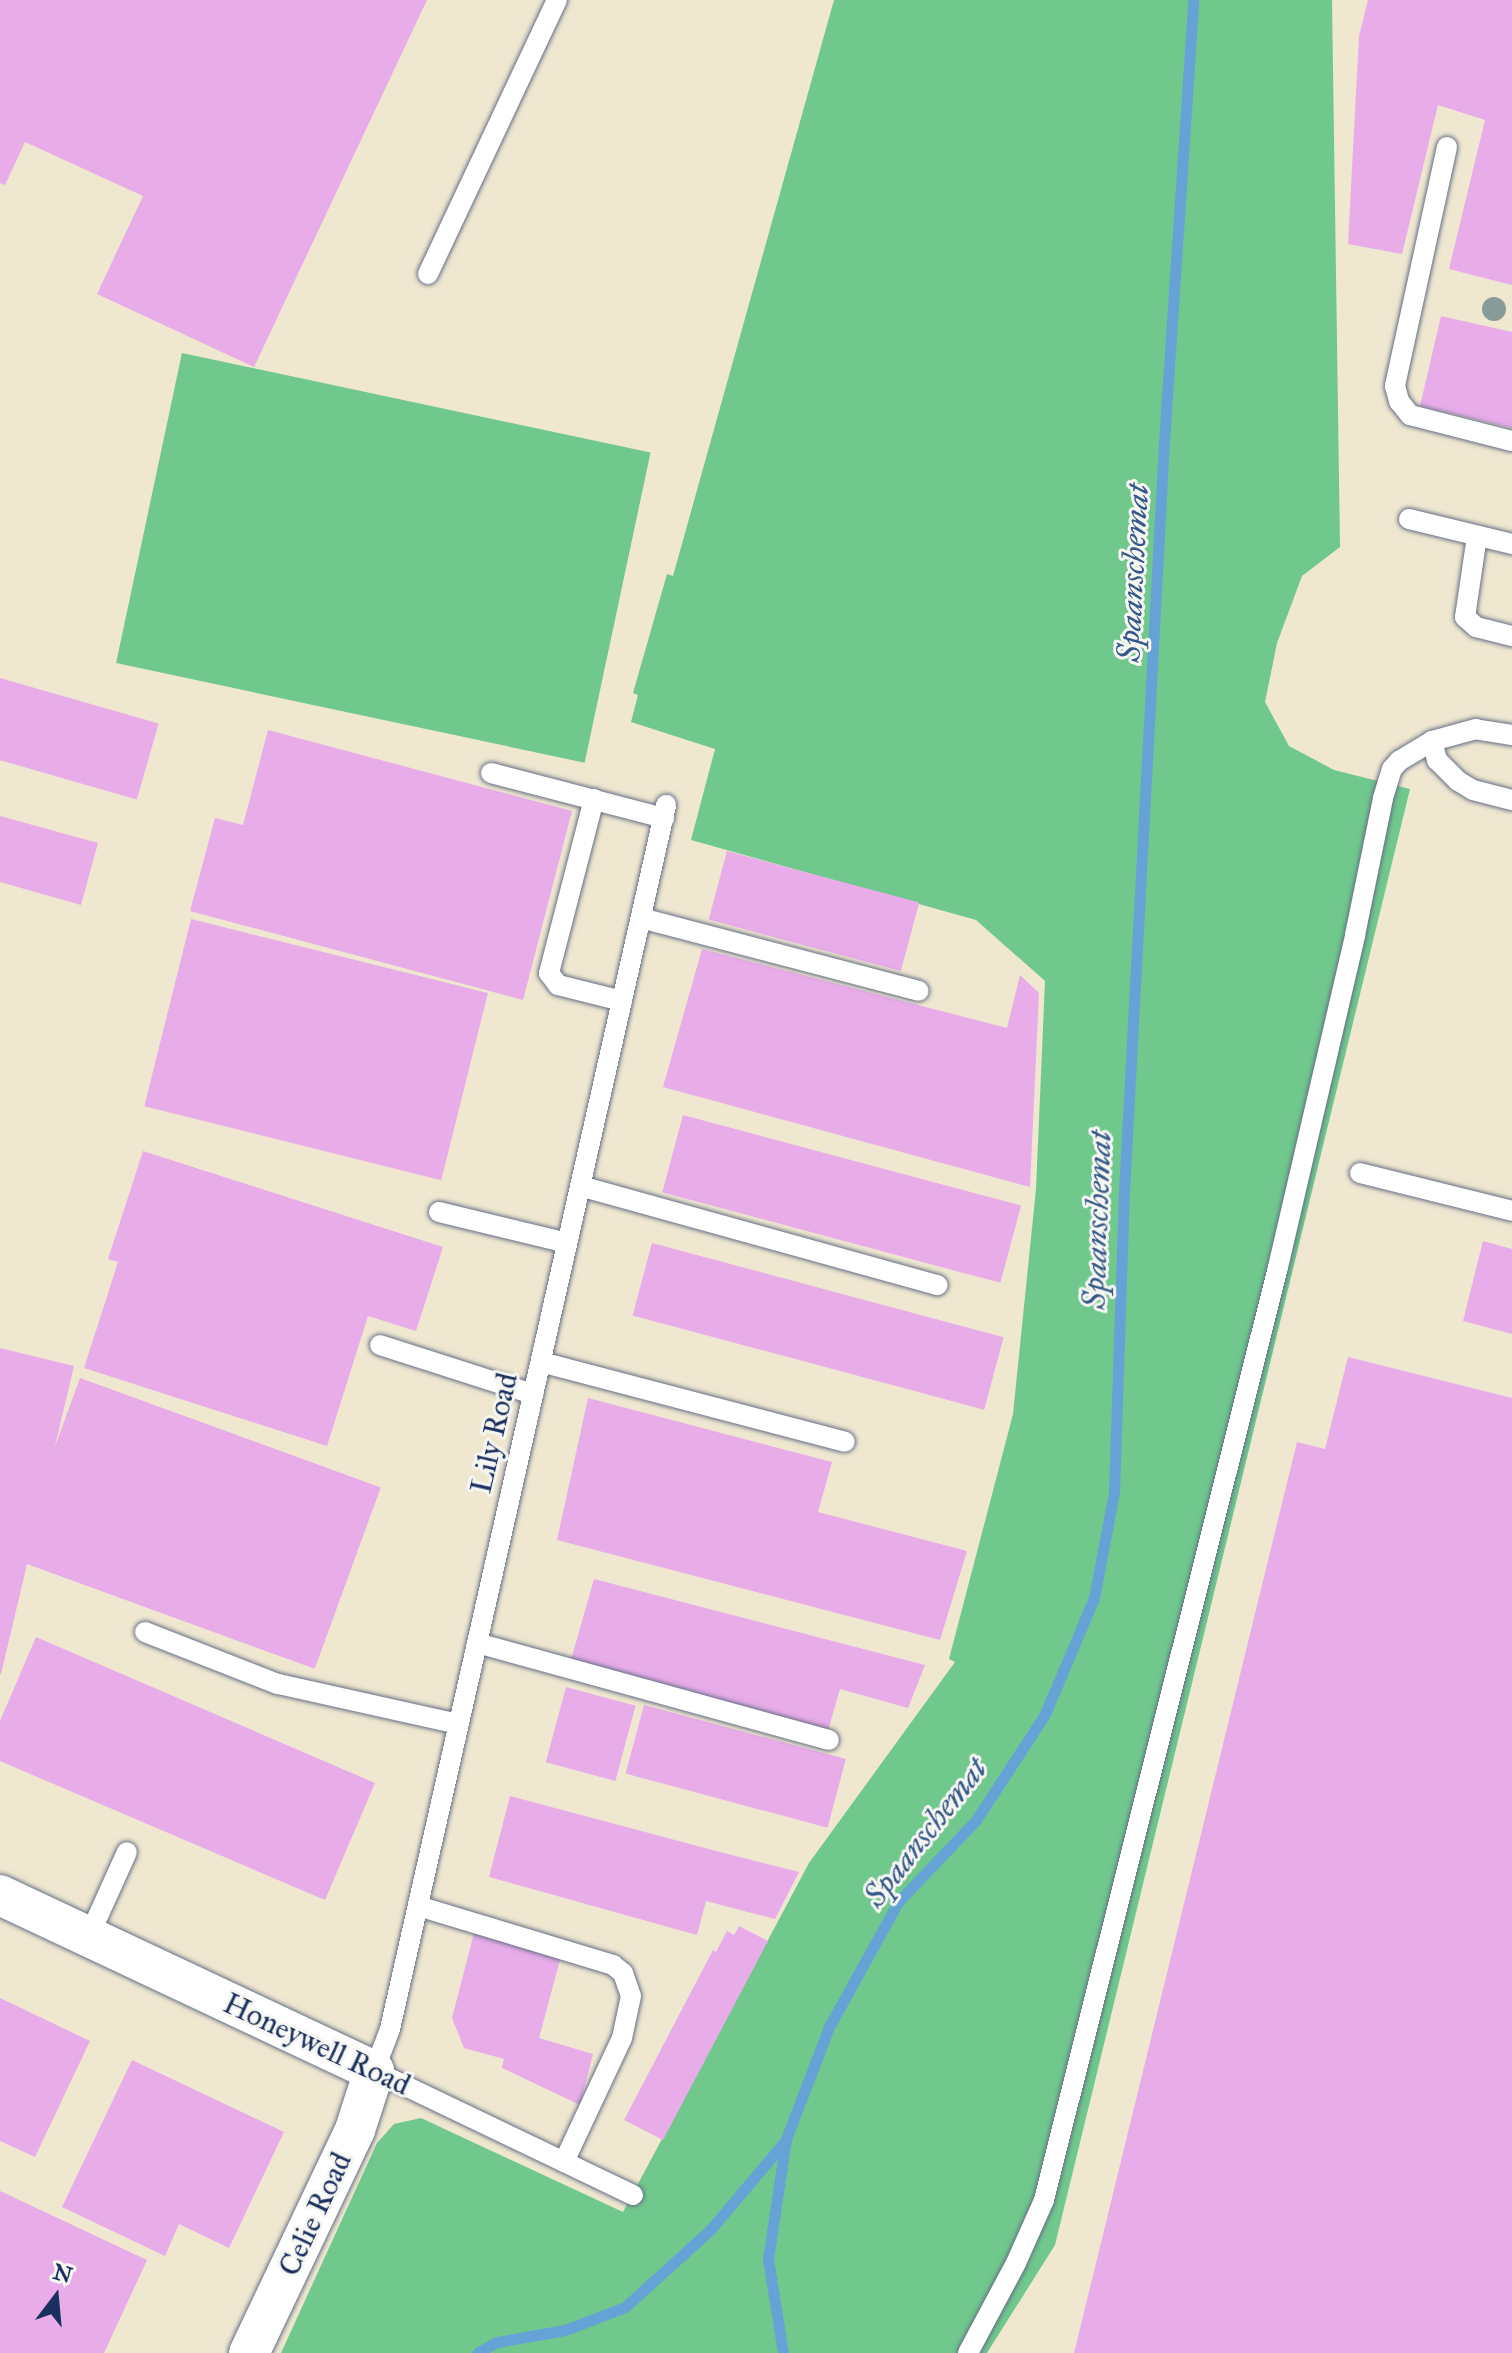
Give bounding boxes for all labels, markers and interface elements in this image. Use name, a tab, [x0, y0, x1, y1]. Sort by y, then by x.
water label: Spaanschemat	[1110, 483, 1158, 663]
water label: Spaanschemat	[1076, 1130, 1120, 1310]
street label: Lily Road	[463, 1369, 525, 1497]
water label: Spaanschemat	[856, 1751, 996, 1915]
street label: Honeywell Road	[218, 1985, 416, 2103]
street label: Celie Road	[271, 2147, 359, 2281]
north arrow	[16, 2257, 96, 2337]
text: N	[50, 2258, 75, 2289]

